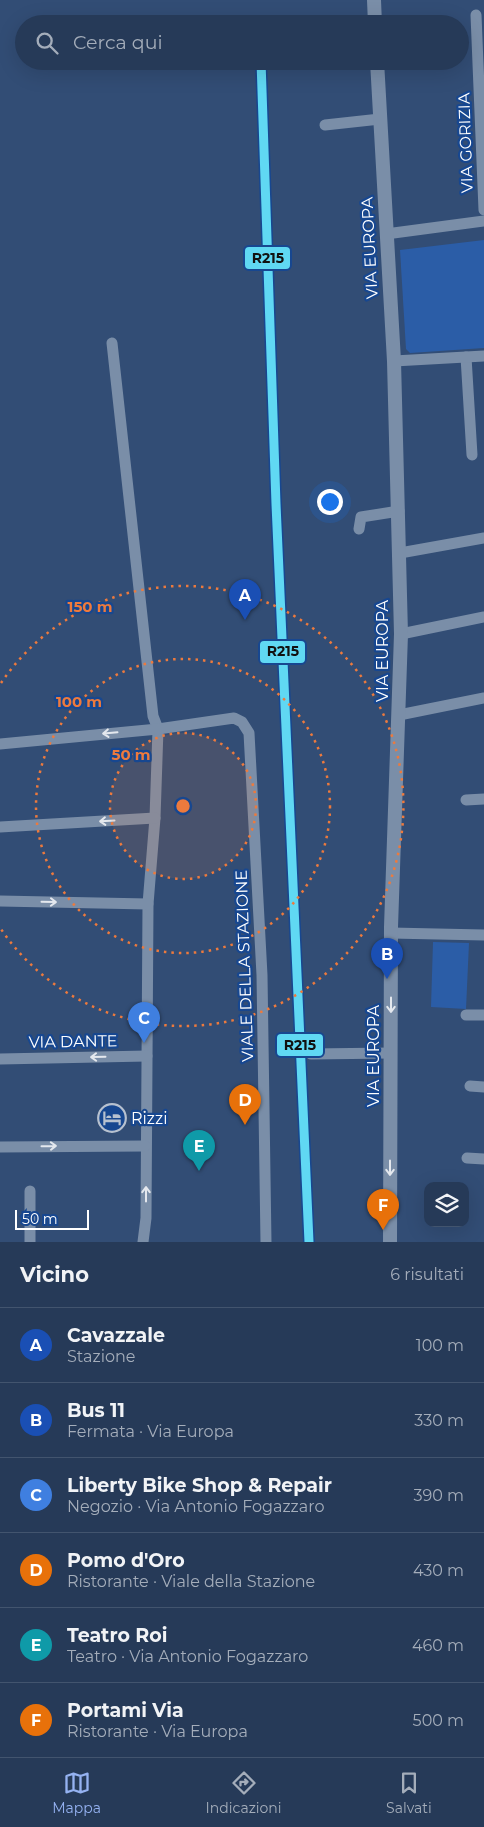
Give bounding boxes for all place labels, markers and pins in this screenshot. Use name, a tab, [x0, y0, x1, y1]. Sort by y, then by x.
pin: A	[229, 579, 261, 620]
centre of rings	[174, 797, 192, 815]
pin: B	[371, 938, 403, 979]
pin: C	[128, 1002, 160, 1043]
pin: D	[229, 1084, 261, 1125]
hotel icon: Rizzi	[97, 1103, 127, 1133]
place label: Rizzi	[131, 1109, 168, 1128]
pin: E	[183, 1130, 215, 1171]
pin: F	[367, 1189, 399, 1230]

